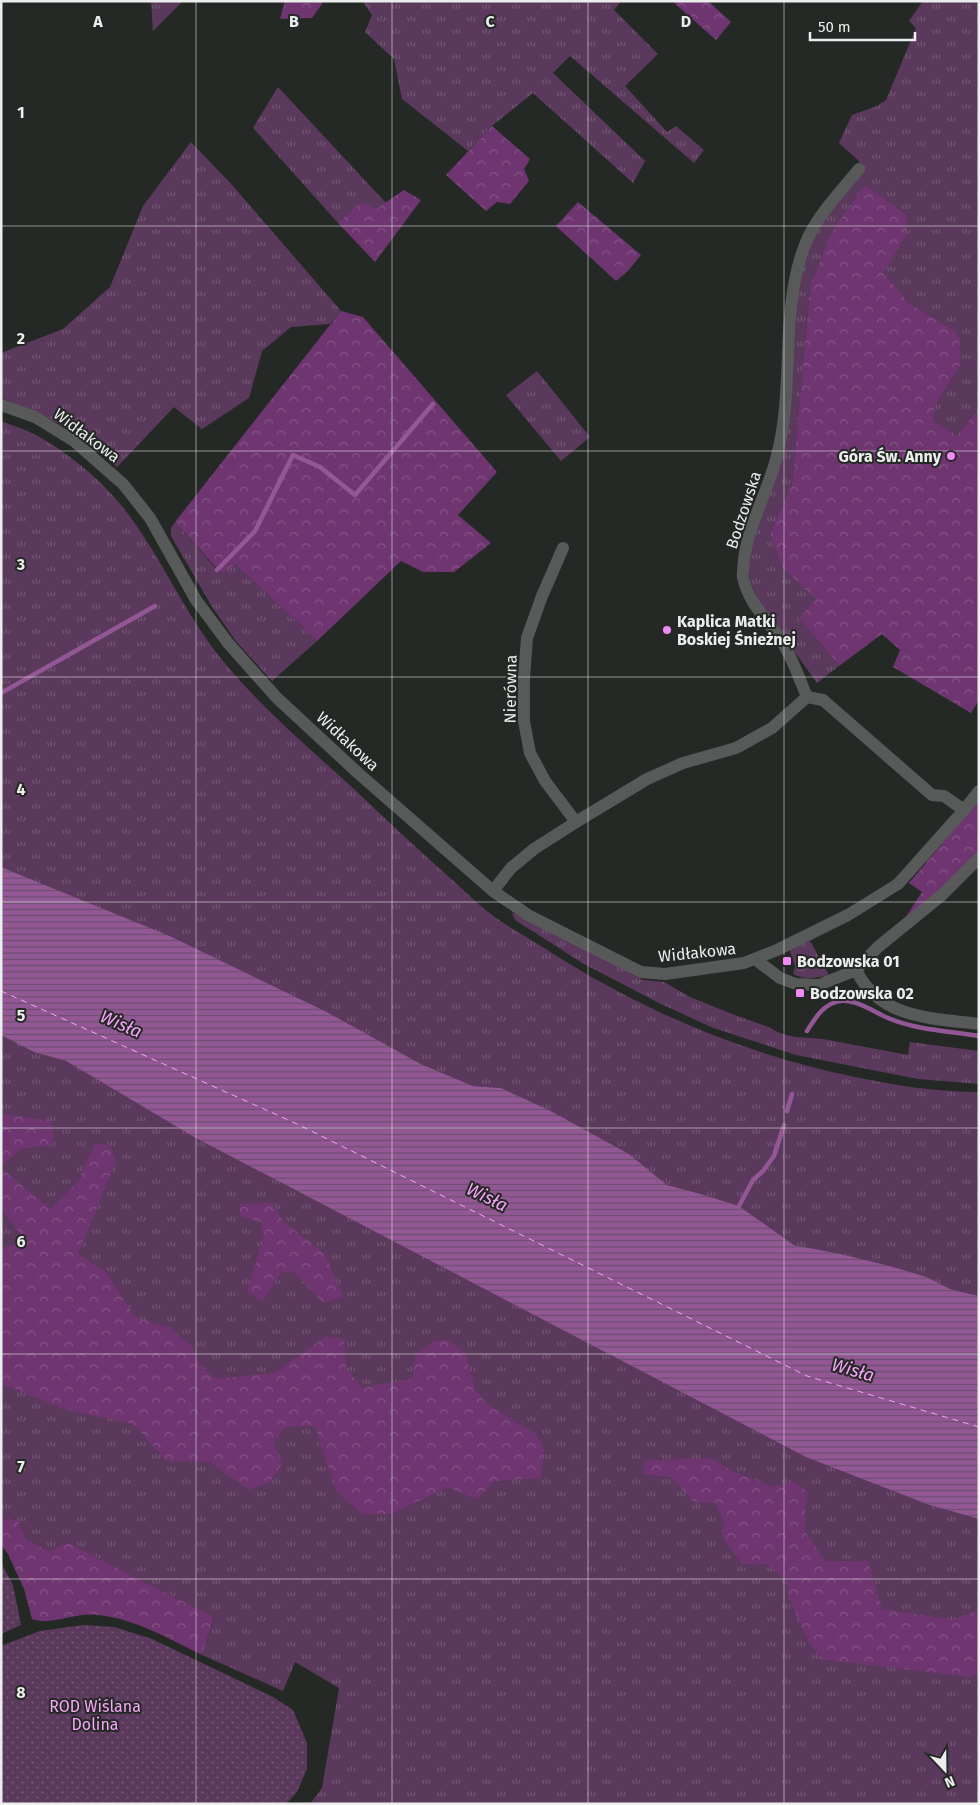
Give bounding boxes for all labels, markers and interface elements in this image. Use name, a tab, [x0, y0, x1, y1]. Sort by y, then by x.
scale bar	[810, 10, 915, 42]
text: A	[92, 12, 103, 31]
text: B	[289, 12, 299, 31]
text: C	[485, 12, 495, 31]
text: D	[681, 12, 691, 31]
text: 50 m	[818, 18, 851, 36]
text: 1	[17, 103, 25, 122]
text: 2	[17, 329, 25, 348]
street label: Widłakowa	[50, 404, 124, 467]
place label: Góra Św. Anny	[838, 446, 942, 466]
marker: Góra Św. Anny	[945, 450, 957, 462]
street label: Bodzowska	[722, 469, 765, 551]
text: 3	[16, 555, 25, 574]
place label: Kaplica Matki Boskiej Śnieżnej	[677, 612, 796, 649]
marker: Kaplica Matki Boskiej Śnieżnej	[661, 624, 673, 636]
street label: Nierówna	[500, 654, 521, 724]
street label: Widłakowa	[313, 708, 383, 775]
text: 4	[16, 780, 26, 799]
street label: Widłakowa	[657, 939, 737, 966]
place label: Bodzowska 01	[797, 952, 900, 971]
marker: Bodzowska 01	[781, 955, 793, 967]
place label: Bodzowska 02	[810, 984, 914, 1003]
marker: Bodzowska 02	[794, 987, 806, 999]
water label: Wisła	[97, 1005, 145, 1043]
text: 5	[17, 1006, 26, 1025]
water label: Wisła	[463, 1178, 511, 1216]
text: 6	[16, 1232, 26, 1251]
water label: Wisła	[829, 1353, 877, 1387]
text: 7	[17, 1457, 25, 1476]
text: 8	[16, 1683, 26, 1702]
park label: ROD Wiślana Dolina	[49, 1697, 141, 1734]
north arrow	[920, 1745, 970, 1795]
text: N	[942, 1772, 957, 1791]

